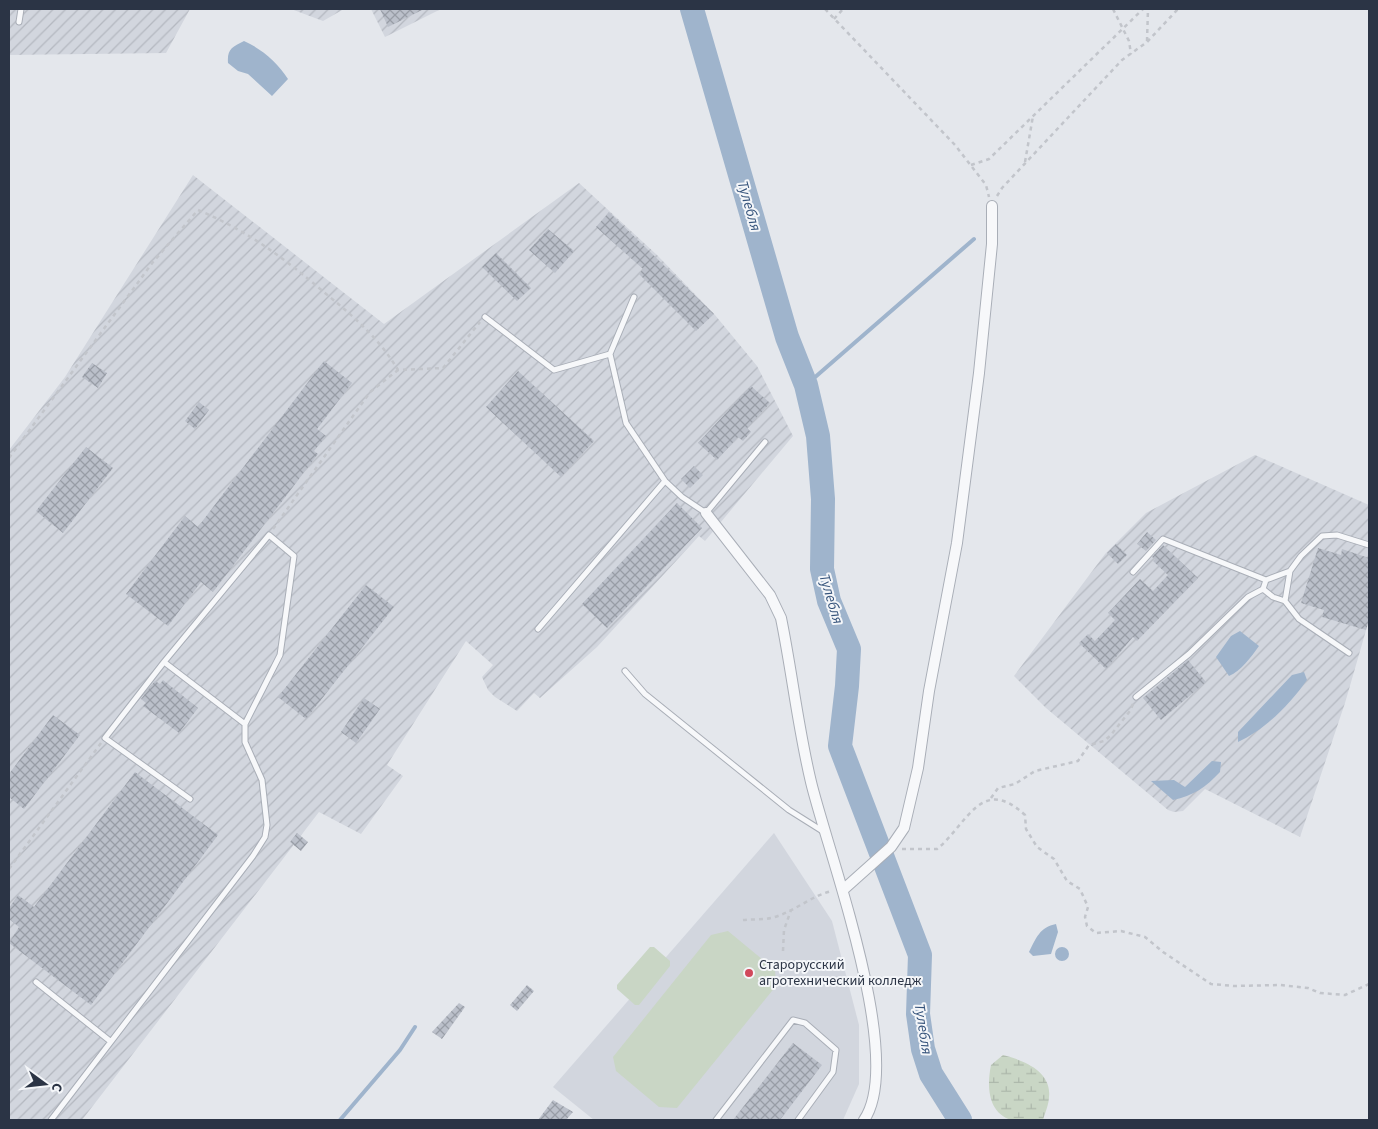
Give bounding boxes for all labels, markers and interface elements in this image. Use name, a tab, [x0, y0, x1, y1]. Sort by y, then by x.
water label: Тулебля	[732, 178, 766, 234]
water label: Тулебля	[813, 571, 849, 627]
place label: Старорусский агротехнический колледж	[759, 955, 922, 991]
marker: Старорусский агротехнический колледж	[743, 967, 755, 979]
water label: Тулебля	[909, 1002, 937, 1056]
north arrow	[20, 1059, 70, 1109]
text: С	[46, 1081, 67, 1094]

